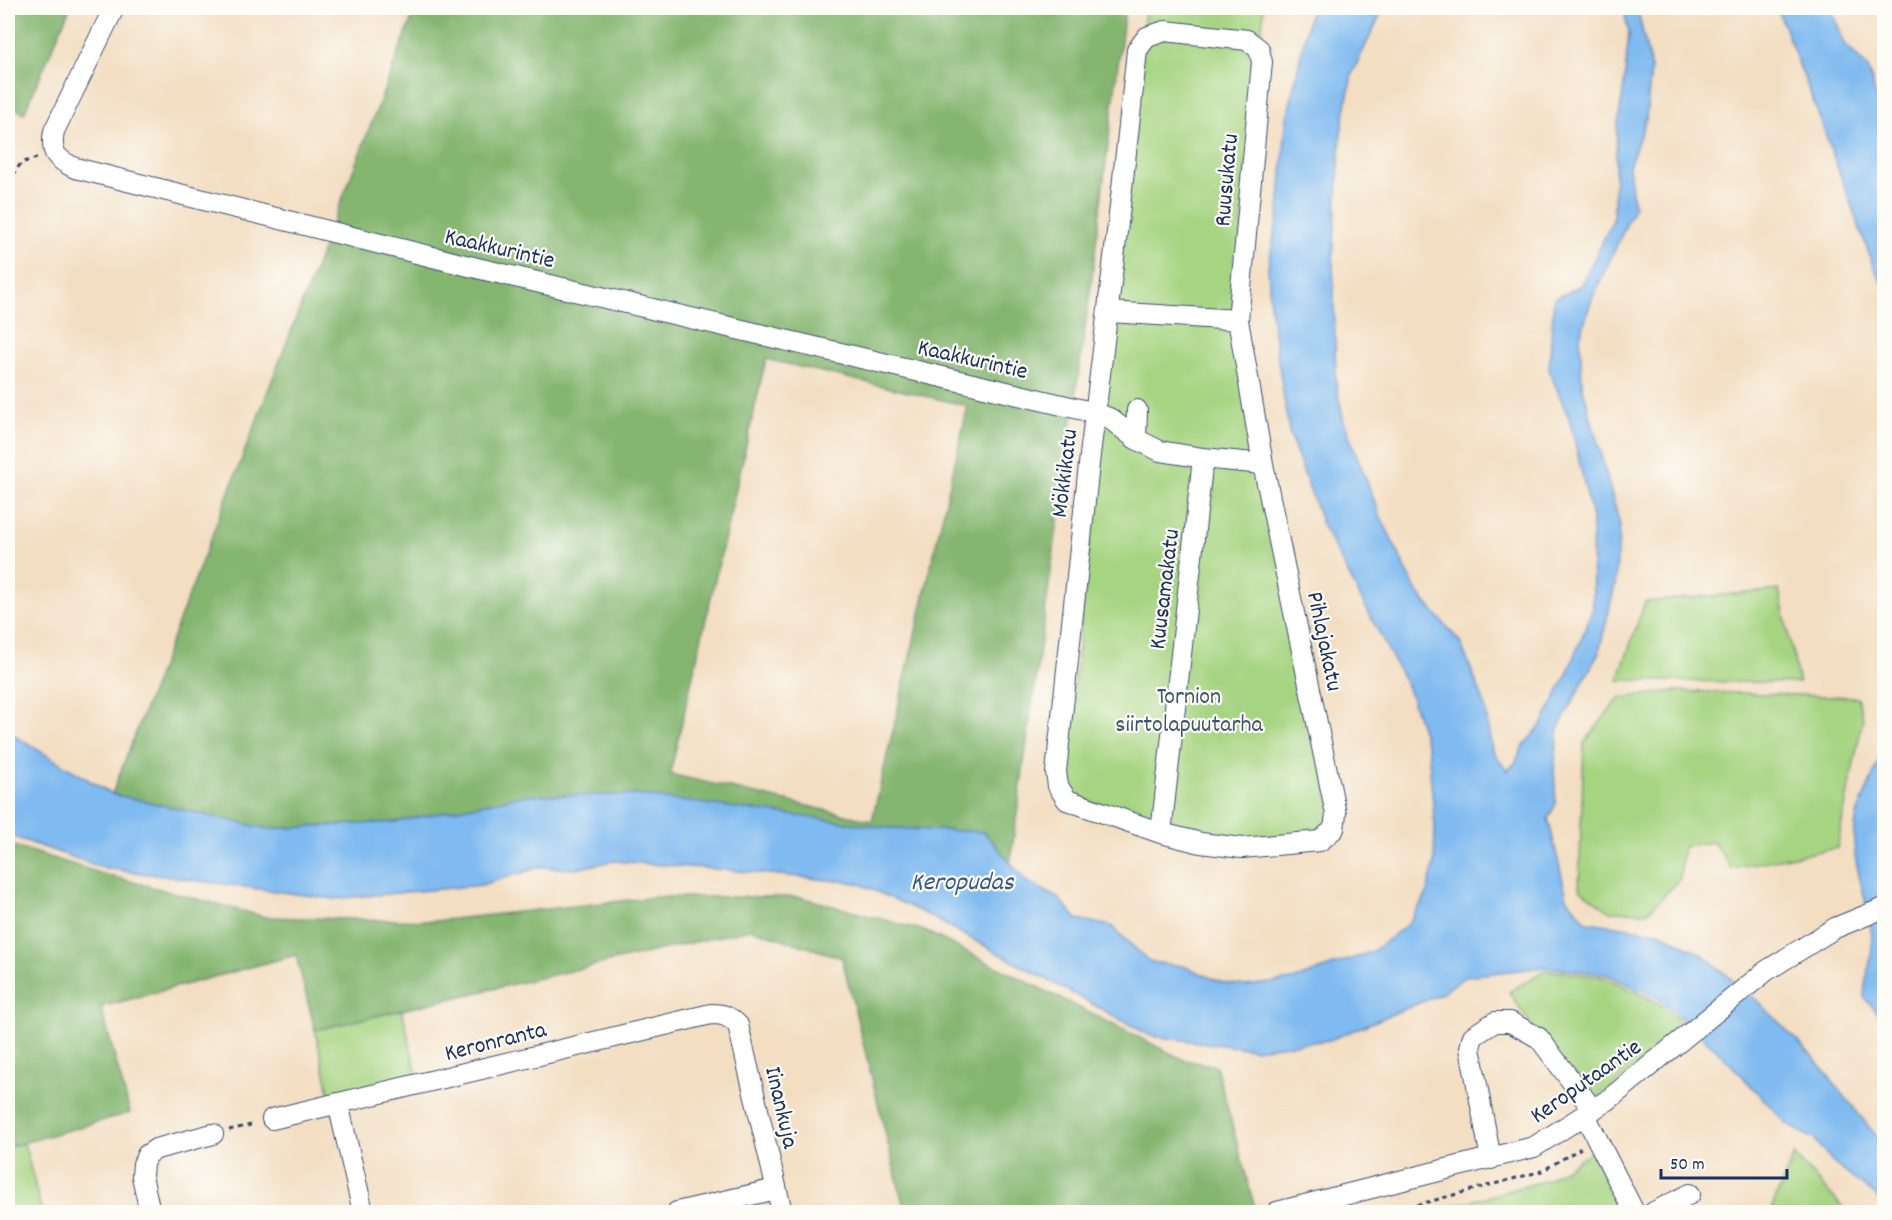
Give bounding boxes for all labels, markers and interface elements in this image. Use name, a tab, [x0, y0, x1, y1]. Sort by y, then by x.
street label: Ruusukatu	[1207, 132, 1249, 228]
street label: Kaakkurintie	[441, 221, 558, 279]
street label: Kaakkurintie	[914, 332, 1031, 390]
street label: Mökkikatu	[1044, 427, 1088, 520]
street label: Kuusamakatu	[1142, 527, 1190, 652]
street label: Pihlajakatu	[1296, 589, 1350, 695]
park label: Tornion siirtolapuutarha	[1115, 681, 1263, 743]
water label: Keropudas	[910, 865, 1015, 902]
street label: Keronranta	[441, 1014, 551, 1072]
street label: Keroputaantie	[1524, 1032, 1649, 1133]
street label: Iinankuja	[754, 1063, 806, 1153]
scale bar	[1661, 1142, 1787, 1180]
text: 50 m	[1670, 1153, 1705, 1178]

